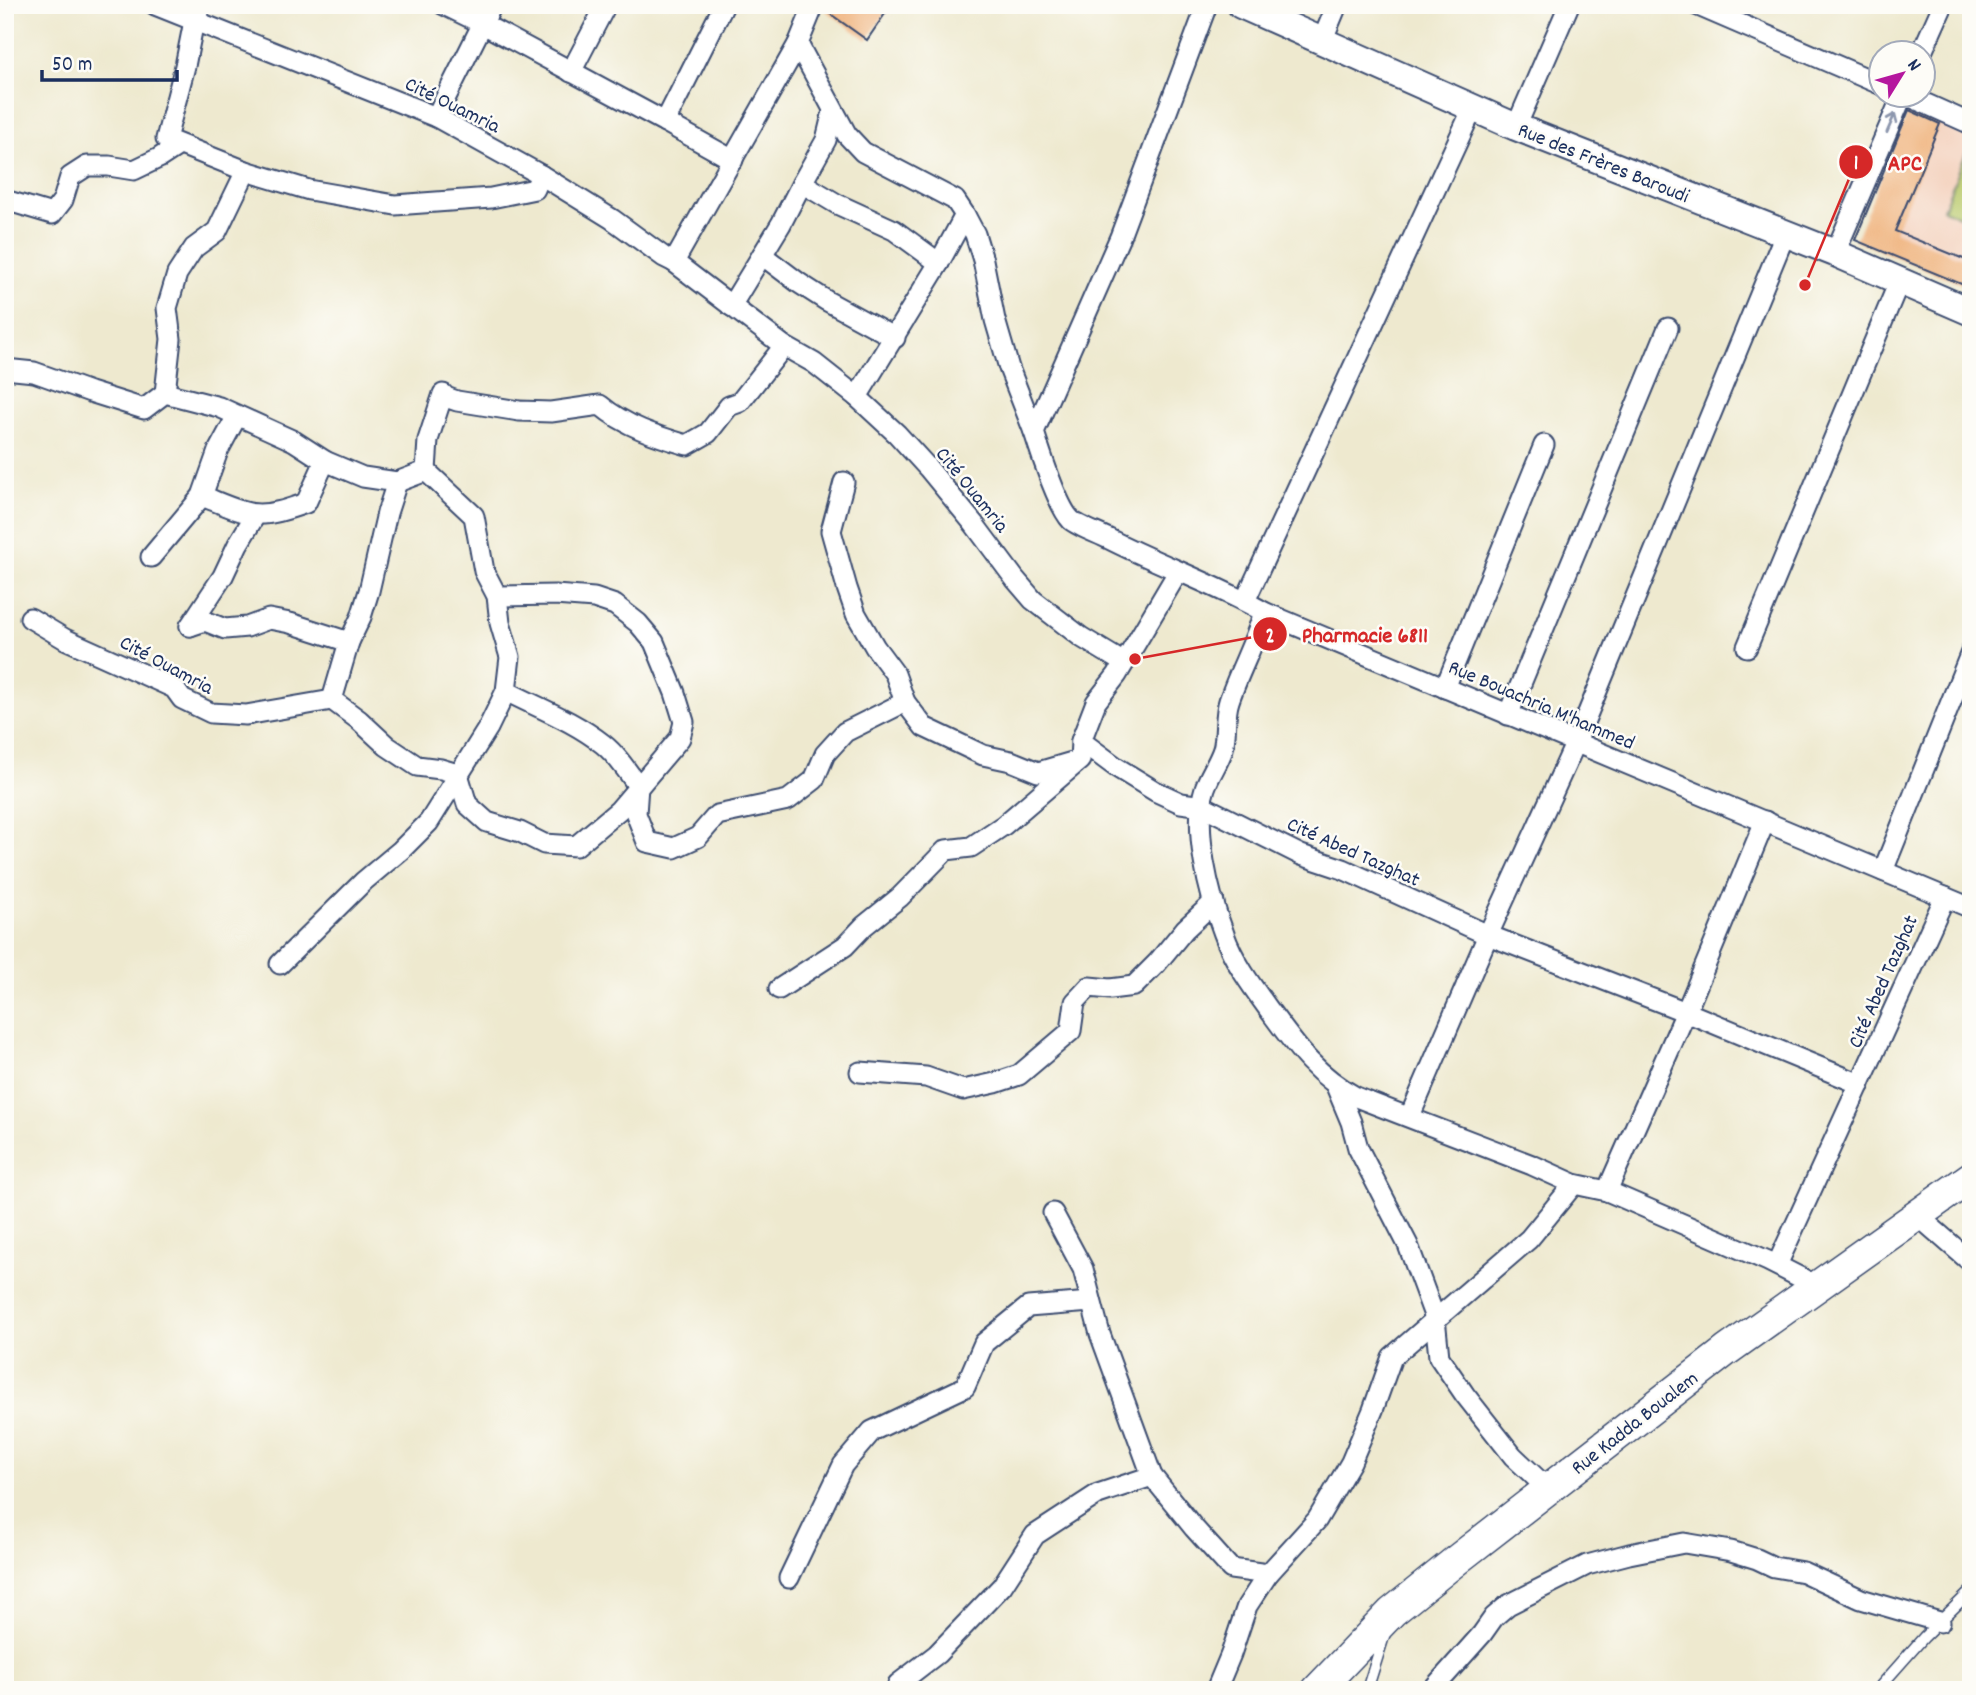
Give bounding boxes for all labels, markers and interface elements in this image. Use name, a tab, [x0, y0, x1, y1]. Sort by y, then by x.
scale bar	[42, 38, 177, 82]
north arrow	[1868, 38, 1938, 108]
text: 50 m	[52, 51, 92, 81]
text: N	[1899, 54, 1926, 78]
street label: Cité Ouamria	[399, 71, 505, 143]
one-way arrow	[1885, 113, 1898, 134]
street label: Rue des Frères Baroudi	[1513, 117, 1693, 213]
callout: APC	[1839, 140, 1936, 184]
text: APC	[1888, 149, 1923, 182]
text: 1	[1854, 150, 1858, 180]
street label: Cité Ouamria	[927, 442, 1015, 541]
callout: Pharmacie 6811	[1253, 612, 1442, 656]
text: Pharmacie 6811	[1302, 621, 1428, 654]
text: 2	[1265, 623, 1275, 653]
street label: Cité Ouamria	[113, 629, 219, 705]
street label: Rue Bouachria M'hammed	[1443, 654, 1639, 760]
street label: Cité Abed Tazghat	[1281, 811, 1424, 897]
street label: Cité Abed Tazghat	[1842, 911, 1928, 1054]
street label: Rue Kadda Boualem	[1566, 1365, 1706, 1484]

